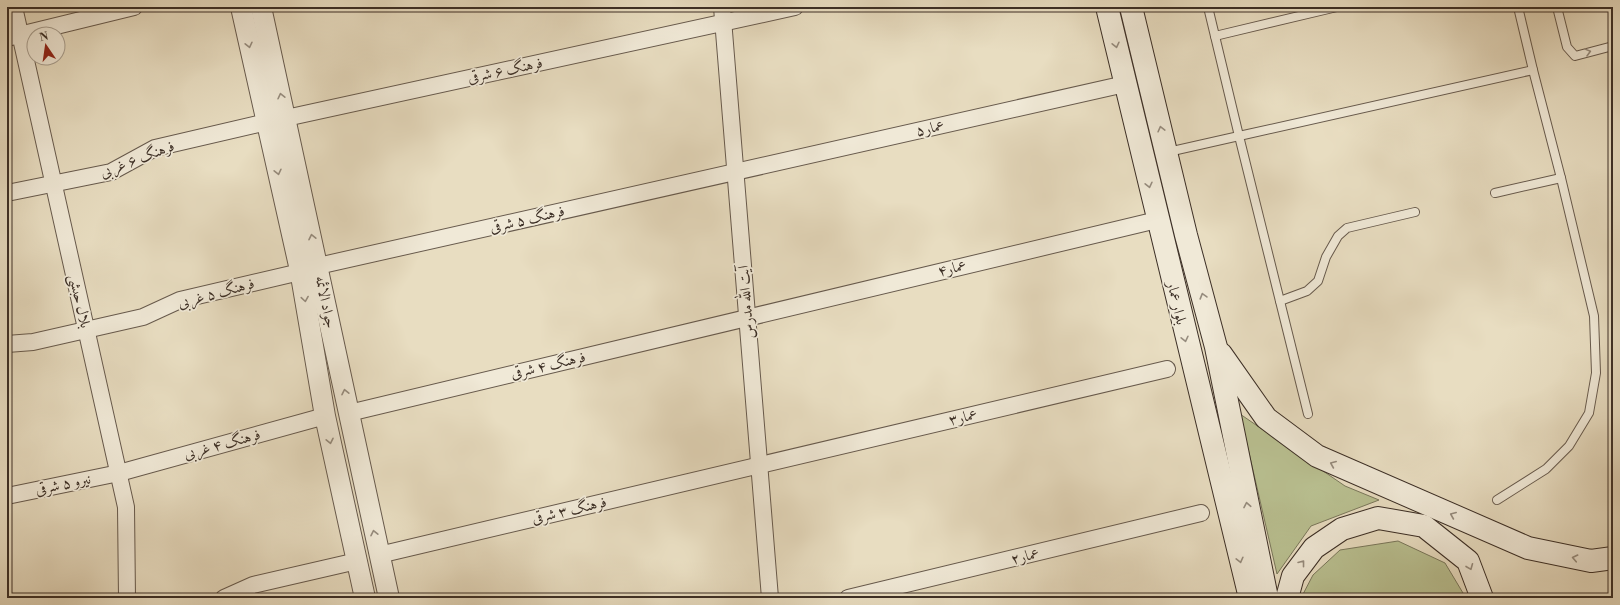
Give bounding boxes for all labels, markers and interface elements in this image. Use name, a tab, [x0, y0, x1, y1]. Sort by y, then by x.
north arrow	[26, 26, 66, 66]
text: N	[38, 29, 50, 45]
one-way arrow	[1111, 41, 1120, 48]
one-way arrow	[245, 42, 253, 48]
one-way arrow	[1585, 48, 1592, 57]
street label: فرهنگ ۶ شرقی	[466, 52, 544, 88]
one-way arrow	[278, 93, 286, 100]
street label: عمار۵	[914, 116, 946, 141]
one-way arrow	[1158, 126, 1166, 132]
street label: فرهنگ ۶ غربی	[97, 136, 178, 183]
one-way arrow	[274, 169, 282, 175]
one-way arrow	[1144, 181, 1153, 188]
street label: فرهنگ ۵ شرقی	[488, 201, 566, 237]
one-way arrow	[309, 234, 317, 240]
street label: عمار۴	[936, 256, 968, 281]
street label: آیت الله مدرس	[731, 263, 759, 340]
street label: بلال حبشی	[63, 272, 95, 330]
street label: فرهنگ ۵ غربی	[175, 273, 257, 314]
street label: جواد الائمه	[311, 274, 340, 330]
street label: بلوار عمار	[1162, 278, 1191, 327]
one-way arrow	[1199, 292, 1208, 299]
one-way arrow	[300, 296, 309, 302]
one-way arrow	[1181, 336, 1189, 342]
street label: فرهنگ ۴ شرقی	[509, 347, 587, 383]
one-way arrow	[341, 388, 349, 395]
street label: عمار۳	[947, 405, 979, 430]
street label: فرهنگ ۴ غربی	[181, 424, 263, 465]
one-way arrow	[326, 438, 334, 444]
one-way arrow	[1330, 460, 1337, 468]
street label: نیرو ۵ شرقی	[34, 469, 93, 500]
street label: فرهنگ ۳ شرقی	[530, 492, 608, 528]
one-way arrow	[1244, 502, 1252, 508]
one-way arrow	[1449, 512, 1457, 520]
one-way arrow	[371, 529, 379, 536]
street label: عمار۲	[1009, 544, 1041, 569]
one-way arrow	[1572, 554, 1578, 563]
one-way arrow	[1236, 557, 1244, 563]
one-way arrow	[1298, 560, 1305, 567]
one-way arrow	[1465, 563, 1473, 571]

